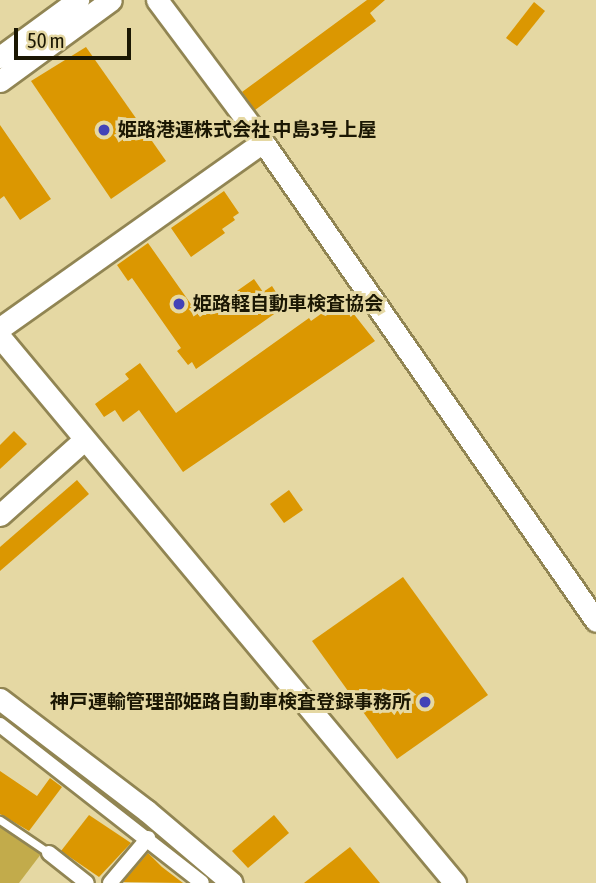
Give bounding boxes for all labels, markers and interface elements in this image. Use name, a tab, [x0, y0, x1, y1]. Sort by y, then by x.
scale bar	[18, 14, 135, 58]
text: 50 m	[27, 28, 65, 52]
place label: 姫路港運株式会社 中島3号上屋	[118, 119, 377, 141]
marker: 姫路港運株式会社 中島3号上屋	[96, 122, 112, 138]
place label: 姫路軽自動車検査協会	[193, 293, 383, 315]
marker: 姫路軽自動車検査協会	[171, 296, 187, 312]
place label: 神戸運輸管理部姫路自動車検査登録事務所	[50, 691, 411, 713]
marker: 神戸運輸管理部姫路自動車検査登録事務所	[417, 694, 433, 710]

